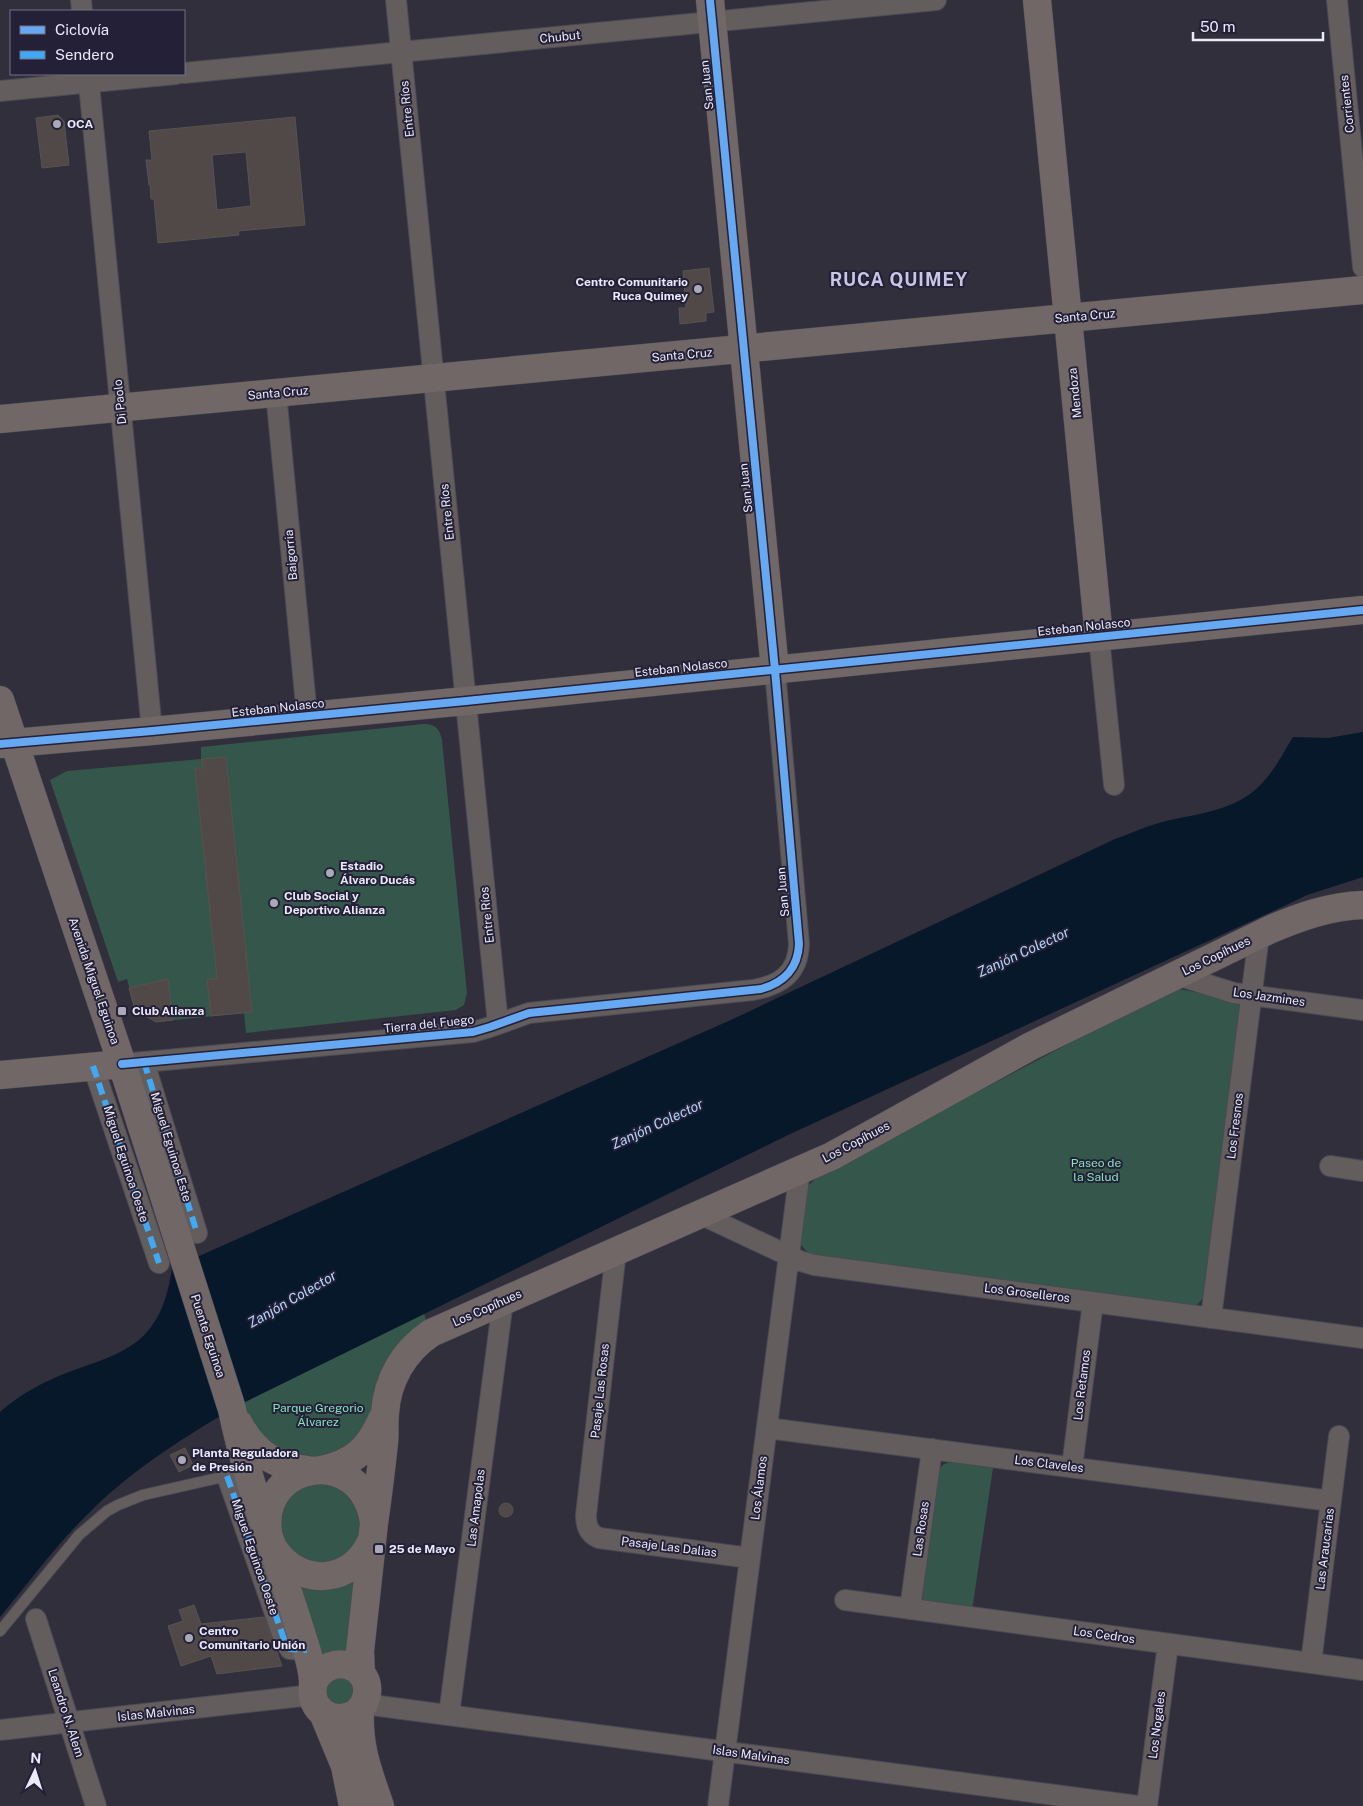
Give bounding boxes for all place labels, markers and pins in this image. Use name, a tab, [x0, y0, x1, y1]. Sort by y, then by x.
place label: OCA	[67, 117, 93, 131]
marker: OCA	[51, 118, 63, 130]
place label: Centro Comunitario Ruca Quimey	[575, 275, 688, 303]
marker: Centro Comunitario Ruca Quimey	[692, 283, 704, 295]
place label: Estadio Álvaro Ducás	[340, 859, 415, 887]
marker: Estadio Álvaro Ducás	[324, 867, 336, 879]
place label: Club Social y Deportivo Alianza	[284, 889, 385, 917]
marker: Club Social y Deportivo Alianza	[268, 897, 280, 909]
place label: Club Alianza	[132, 1004, 204, 1018]
marker: Club Alianza	[116, 1005, 128, 1017]
place label: Planta Reguladora de Presión	[192, 1446, 298, 1474]
marker: Planta Reguladora de Presión	[176, 1454, 188, 1466]
place label: 25 de Mayo	[389, 1542, 455, 1556]
marker: 25 de Mayo	[373, 1543, 385, 1555]
place label: Centro Comunitario Unión	[199, 1624, 305, 1652]
marker: Centro Comunitario Unión	[183, 1632, 195, 1644]

